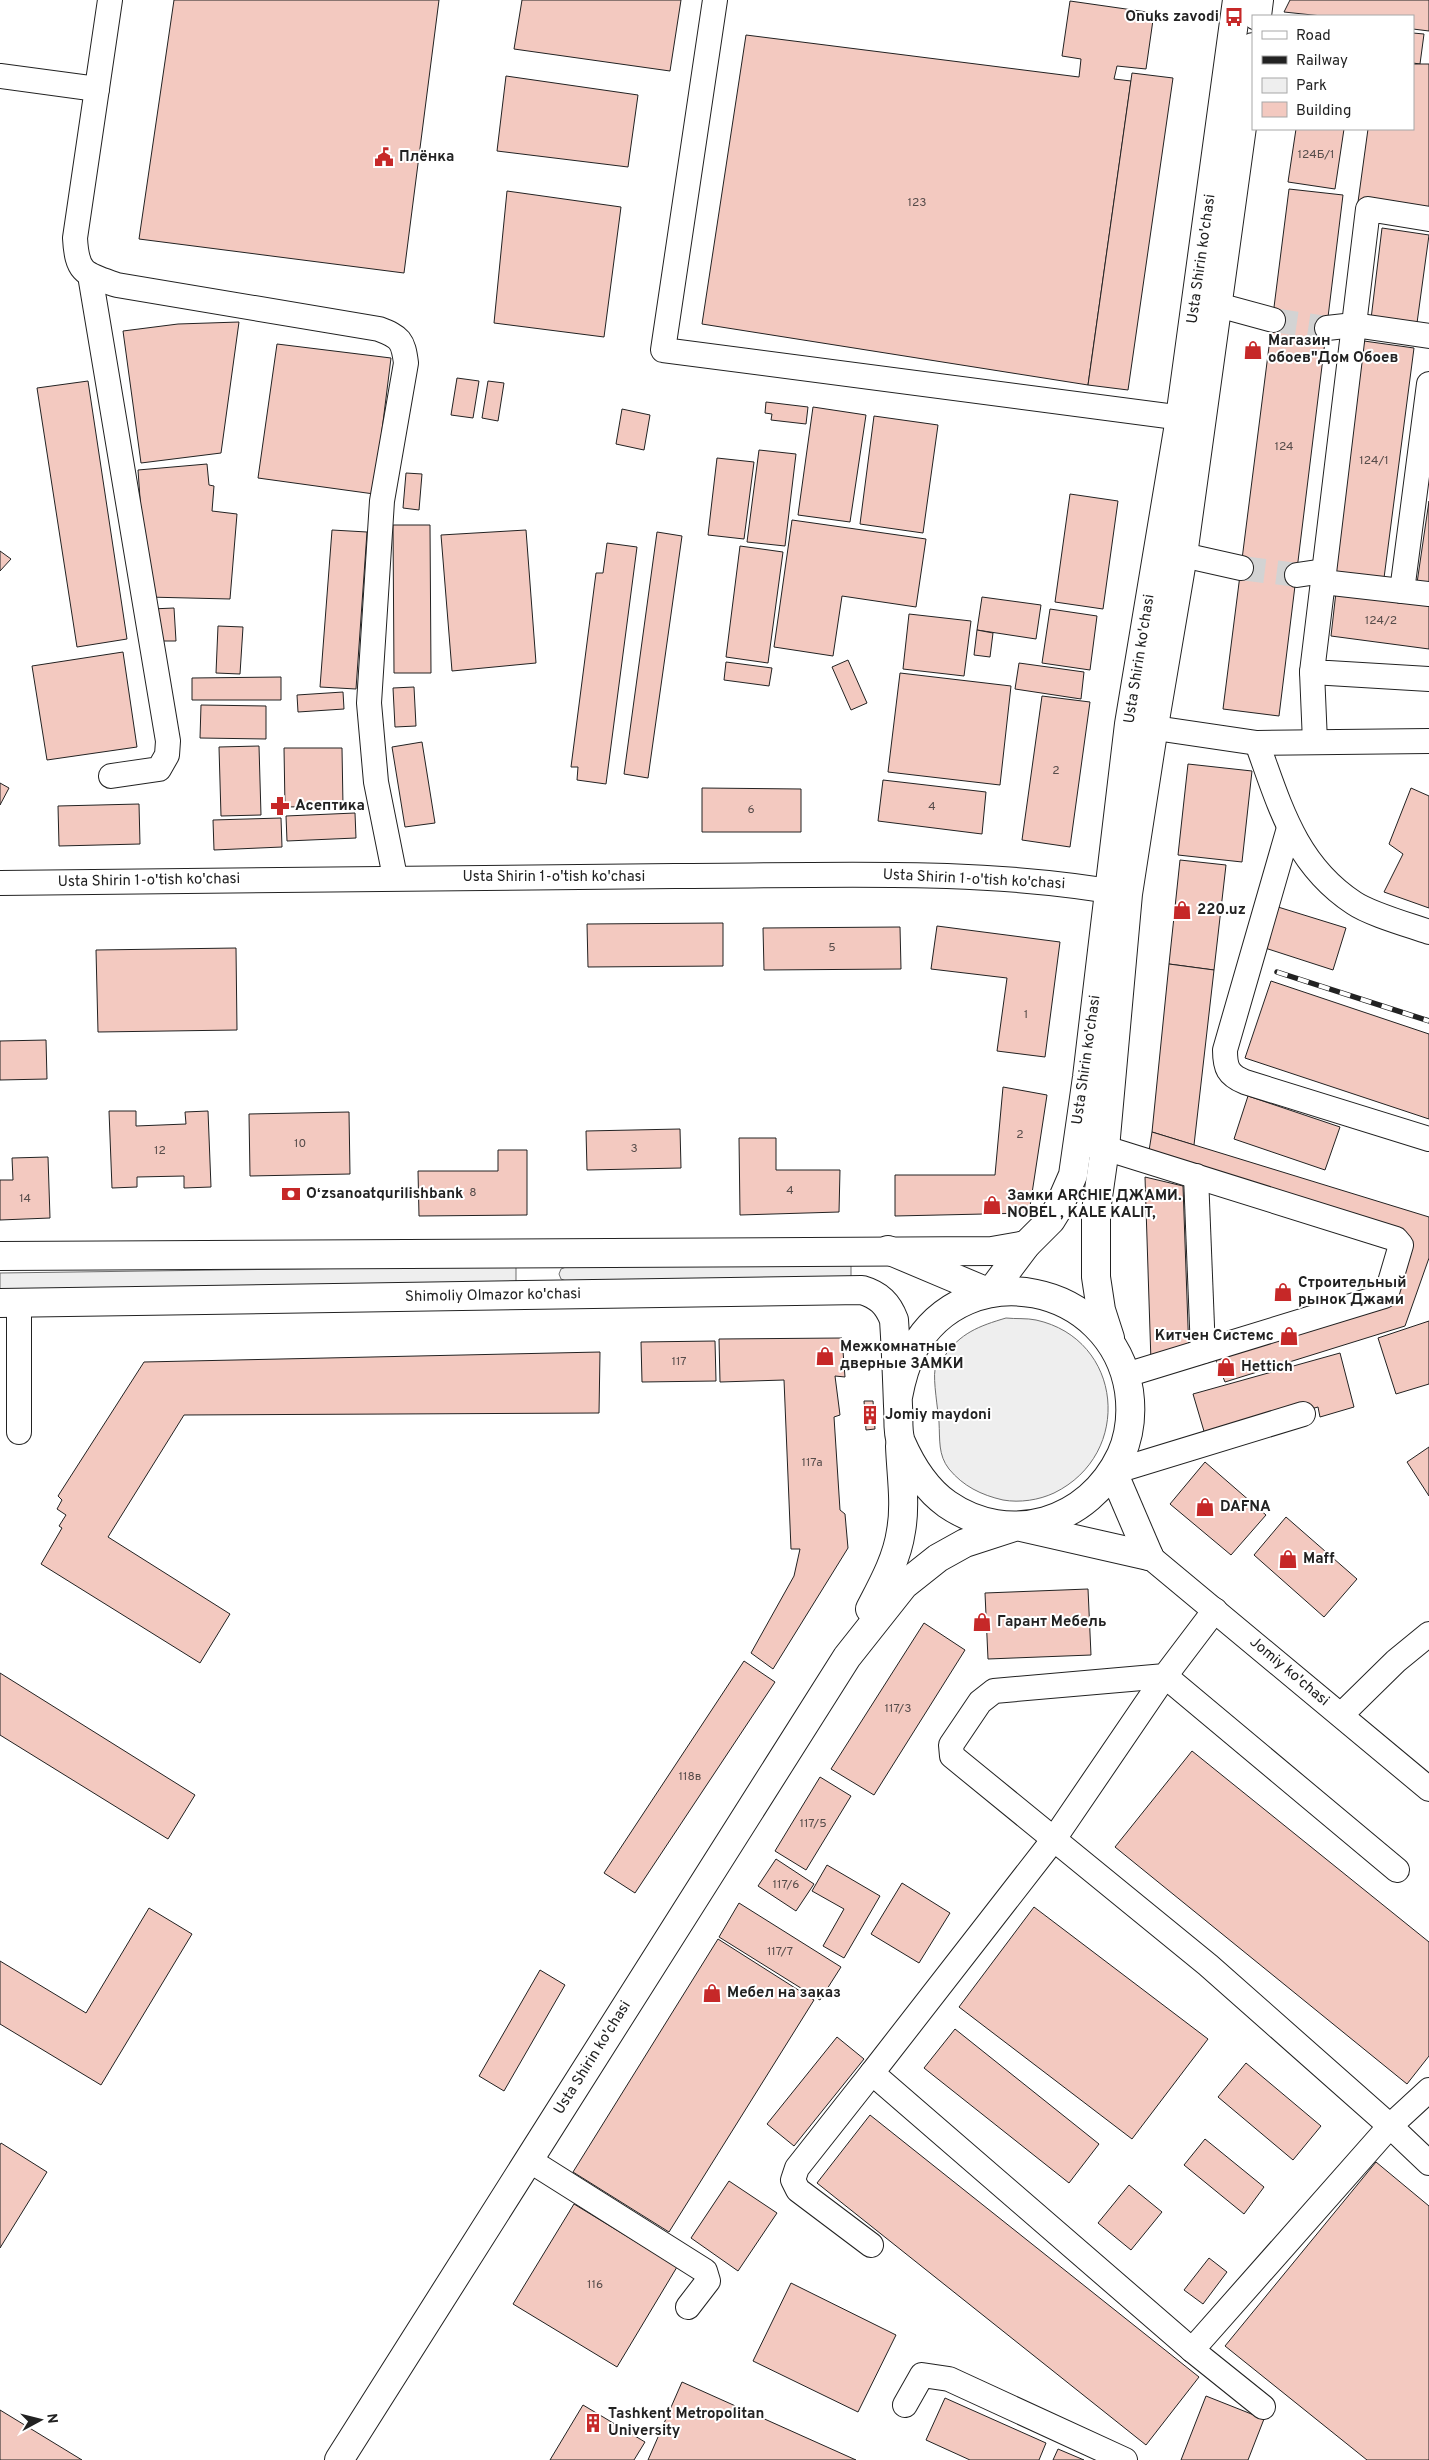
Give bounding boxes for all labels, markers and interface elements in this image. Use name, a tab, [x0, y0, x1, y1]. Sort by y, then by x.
bus stop icon: Onuks zavodi	[1223, 6, 1245, 28]
place label: Onuks zavodi	[1125, 8, 1219, 27]
legend	[1252, 15, 1414, 130]
text: Road	[1296, 27, 1331, 46]
text: Railway	[1296, 52, 1348, 71]
text: Park	[1296, 77, 1327, 96]
text: Building	[1296, 102, 1351, 121]
public building icon: Плёнка	[373, 146, 395, 168]
house number: 124Б/1	[1297, 147, 1335, 163]
place label: Плёнка	[399, 148, 454, 167]
street label: Usta Shirin ko'chasi	[1184, 193, 1220, 325]
house number: 123	[907, 195, 927, 211]
place label: Магазин обоев"Дом Обоев	[1268, 332, 1398, 368]
shop icon: Магазин обоев"Дом Обоев	[1242, 339, 1264, 361]
house number: 124	[1274, 439, 1294, 455]
house number: 124/1	[1359, 453, 1389, 469]
street label: Usta Shirin ko'chasi	[1120, 593, 1160, 725]
house number: 124/2	[1365, 613, 1397, 629]
house number: 2	[1052, 763, 1060, 779]
pharmacy icon: Асептика	[269, 795, 291, 817]
place label: Асептика	[295, 797, 365, 816]
house number: 4	[928, 799, 936, 815]
house number: 6	[747, 802, 755, 818]
street label: Usta Shirin 1-o'tish ko'chasi	[882, 866, 1066, 894]
street label: Usta Shirin 1-o'tish ko'chasi	[463, 868, 645, 887]
street label: Usta Shirin 1-o'tish ko'chasi	[57, 870, 241, 892]
shop icon: 220.uz	[1171, 899, 1193, 921]
place label: 220.uz	[1197, 901, 1246, 920]
house number: 5	[828, 940, 836, 956]
street label: Usta Shirin ko'chasi	[1069, 994, 1105, 1126]
house number: 1	[1024, 1007, 1028, 1023]
house number: 2	[1016, 1127, 1024, 1143]
house number: 10	[294, 1136, 306, 1152]
house number: 3	[630, 1141, 638, 1157]
house number: 12	[154, 1143, 166, 1159]
bank icon: Oʻzsanoatqurilishbank	[280, 1183, 302, 1205]
house number: 4	[786, 1183, 794, 1199]
place label: Oʻzsanoatqurilishbank	[306, 1185, 463, 1204]
house number: 8	[469, 1185, 477, 1201]
place label: Замки ARCHIE ДЖАМИ. NOBEL , KALE KALIT,	[1007, 1187, 1182, 1223]
house number: 14	[19, 1191, 31, 1207]
shop icon: Замки ARCHIE ДЖАМИ. NOBEL , KALE KALIT,	[981, 1194, 1003, 1216]
place label: Строительный рынок Джами	[1298, 1274, 1407, 1310]
shop icon: Строительный рынок Джами	[1272, 1281, 1294, 1303]
street label: Shimoliy Olmazor ko'chasi	[405, 1285, 581, 1307]
shop icon: Китчен Системс	[1278, 1325, 1300, 1347]
place label: Китчен Системс	[1155, 1327, 1274, 1346]
place label: Межкомнатные дверные ЗАМКИ	[840, 1338, 964, 1374]
shop icon: Межкомнатные дверные ЗАМКИ	[814, 1345, 836, 1367]
house number: 117	[671, 1354, 687, 1370]
shop icon: Hettich	[1215, 1356, 1237, 1378]
place label: Hettich	[1241, 1358, 1293, 1377]
building icon: Jomiy maydoni	[859, 1404, 881, 1426]
place label: Jomiy maydoni	[885, 1406, 991, 1425]
house number: 117a	[801, 1455, 823, 1471]
shop icon: DAFNA	[1194, 1496, 1216, 1518]
place label: DAFNA	[1220, 1498, 1271, 1517]
shop icon: Maff	[1277, 1548, 1299, 1570]
place label: Maff	[1303, 1550, 1335, 1569]
shop icon: Гарант Мебель	[971, 1611, 993, 1633]
place label: Гарант Мебель	[997, 1613, 1107, 1632]
street label: Jomiy ko'chasi	[1245, 1633, 1333, 1711]
house number: 117/3	[885, 1701, 911, 1717]
house number: 118в	[679, 1769, 702, 1785]
house number: 117/5	[799, 1816, 827, 1832]
house number: 117/6	[773, 1877, 799, 1893]
house number: 117/7	[767, 1944, 793, 1960]
shop icon: Мебел на заказ	[701, 1982, 723, 2004]
place label: Мебел на заказ	[727, 1984, 841, 2003]
street label: Usta Shirin ko'chasi	[550, 1998, 636, 2118]
house number: 116	[587, 2277, 603, 2293]
north arrow	[15, 2395, 65, 2445]
place label: Tashkent Metropolitan University	[608, 2405, 764, 2441]
building icon: Tashkent Metropolitan University	[582, 2412, 604, 2434]
text: N	[42, 2413, 60, 2425]

